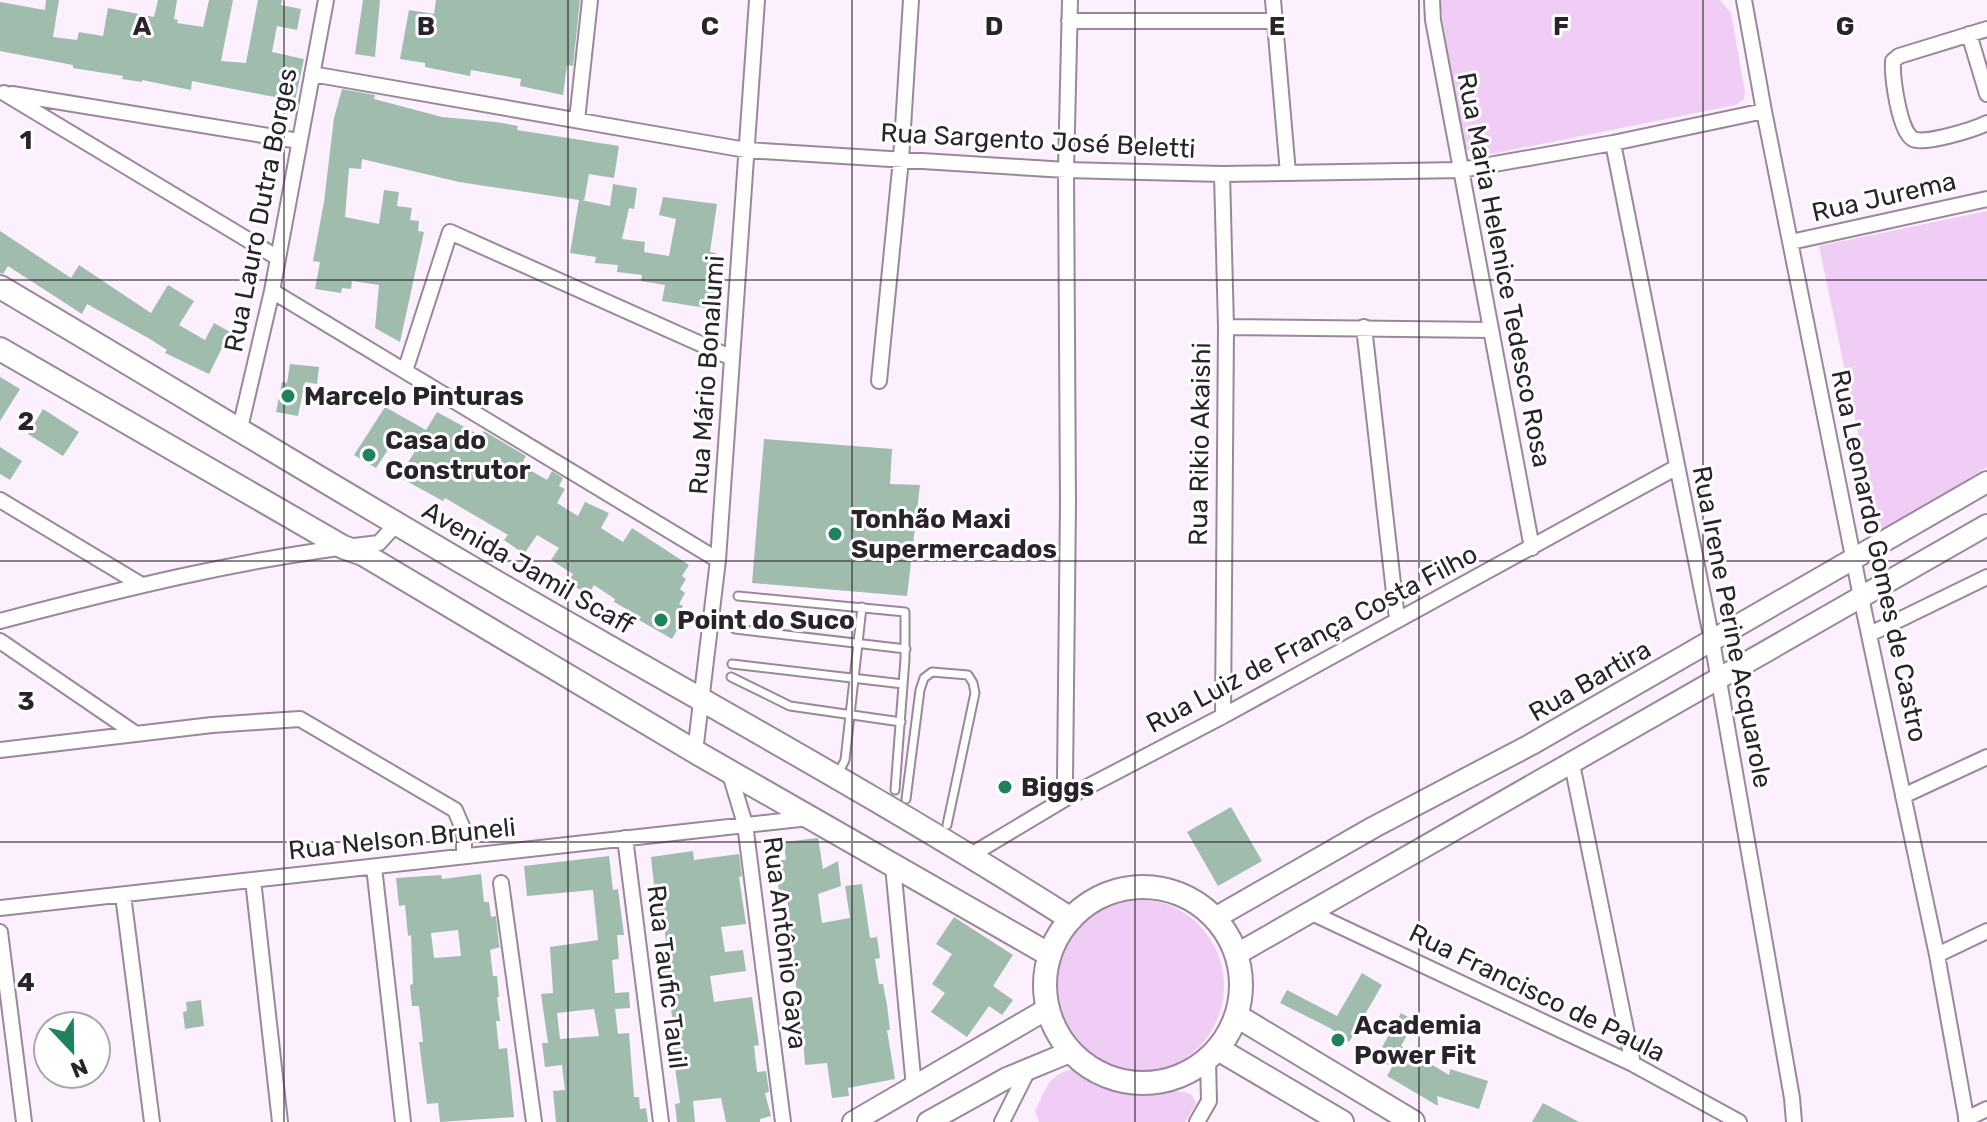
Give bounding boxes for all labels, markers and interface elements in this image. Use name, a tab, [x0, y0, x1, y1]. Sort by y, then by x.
text: A	[133, 11, 152, 42]
text: B	[417, 11, 435, 42]
text: C	[701, 11, 719, 42]
text: D	[985, 11, 1003, 42]
text: E	[1269, 11, 1285, 42]
text: F	[1553, 11, 1569, 42]
text: G	[1836, 11, 1854, 42]
street label: Rua Lauro Dutra Borges	[218, 66, 304, 354]
street label: Rua Maria Helenice Tedesco Rosa	[1450, 70, 1558, 470]
street label: Rua Sargento José Beletti	[880, 117, 1196, 165]
text: 1	[20, 125, 32, 156]
street label: Rua Jurema	[1809, 165, 1959, 229]
street label: Rua Mário Bonalumi	[683, 254, 731, 496]
street label: Rua Rikio Akaishi	[1183, 342, 1217, 546]
street label: Rua Leonardo Gomes de Castro	[1824, 367, 1934, 745]
place label: Marcelo Pinturas	[304, 381, 524, 412]
marker: Marcelo Pinturas	[279, 387, 297, 405]
text: 2	[18, 406, 34, 437]
place label: Casa do Construtor	[385, 425, 531, 486]
marker: Casa do Construtor	[360, 446, 378, 464]
street label: Rua Irene Perine Acquarole	[1686, 463, 1778, 791]
street label: Avenida Jamil Scaff	[417, 495, 639, 641]
place label: Tonhão Maxi Supermercados	[851, 504, 1057, 565]
marker: Tonhão Maxi Supermercados	[826, 525, 844, 543]
street label: Rua Luiz de França Costa Filho	[1141, 538, 1483, 740]
place label: Point do Suco	[677, 605, 855, 636]
marker: Point do Suco	[652, 611, 670, 629]
street label: Rua Bartira	[1524, 634, 1656, 728]
text: 3	[17, 686, 35, 717]
place label: Biggs	[1021, 772, 1094, 803]
marker: Biggs	[996, 778, 1014, 796]
street label: Rua Nelson Bruneli	[287, 812, 517, 866]
street label: Rua Antônio Gaya	[757, 835, 813, 1051]
street label: Rua Taufic Tauil	[640, 883, 694, 1071]
street label: Rua Francisco de Paula	[1404, 917, 1670, 1069]
text: 4	[17, 967, 35, 998]
north arrow	[32, 1010, 112, 1090]
place label: Academia Power Fit	[1354, 1010, 1482, 1071]
marker: Academia Power Fit	[1329, 1031, 1347, 1049]
text: N	[67, 1053, 92, 1084]

